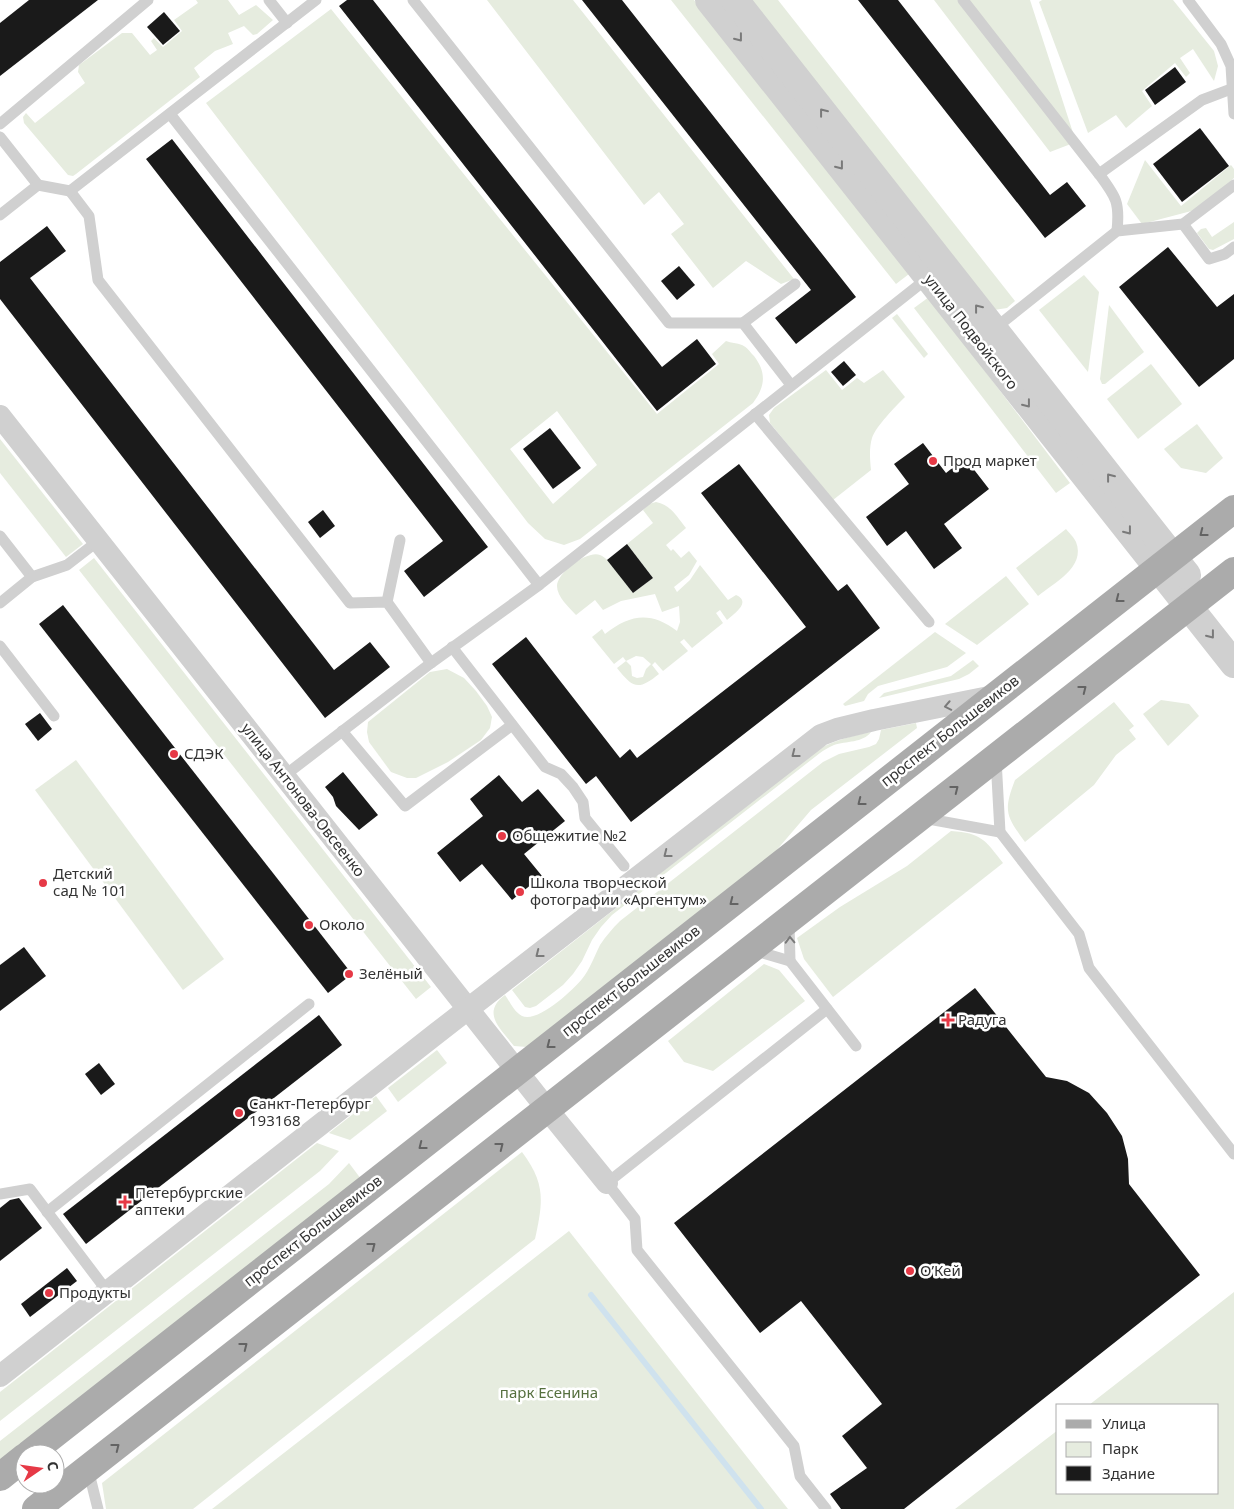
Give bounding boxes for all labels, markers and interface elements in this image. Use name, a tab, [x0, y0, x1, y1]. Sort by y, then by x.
one-way arrow	[734, 32, 742, 41]
one-way arrow	[820, 108, 829, 118]
one-way arrow	[834, 160, 843, 170]
street label: улица Подвойского	[920, 270, 1023, 393]
one-way arrow	[975, 305, 983, 314]
one-way arrow	[1022, 398, 1031, 407]
place label: Прод маркет	[943, 450, 1037, 470]
marker: Прод маркет	[927, 455, 939, 467]
one-way arrow	[1108, 474, 1116, 483]
one-way arrow	[1122, 525, 1130, 534]
one-way arrow	[1199, 527, 1209, 536]
one-way arrow	[1115, 593, 1125, 602]
one-way arrow	[1206, 629, 1214, 638]
street label: проспект Большевиков	[876, 670, 1023, 791]
one-way arrow	[1077, 686, 1087, 695]
one-way arrow	[943, 700, 952, 710]
street label: улица Антонова-Овсеенко	[237, 718, 370, 881]
place label: СДЭК	[184, 743, 224, 763]
marker: СДЭК	[168, 748, 180, 760]
one-way arrow	[792, 749, 801, 757]
one-way arrow	[949, 787, 958, 795]
one-way arrow	[857, 796, 866, 805]
place label: Общежитие №2	[512, 825, 627, 845]
marker: Общежитие №2	[496, 830, 508, 842]
one-way arrow	[664, 849, 673, 857]
place label: Детский сад № 101	[53, 863, 127, 900]
place label: Школа творческой фотографии «Аргентум»	[530, 872, 707, 909]
marker: Детский сад № 101	[37, 877, 49, 889]
marker: Школа творческой фотографии «Аргентум»	[514, 886, 526, 898]
one-way arrow	[730, 896, 739, 904]
place label: Около	[319, 914, 365, 934]
marker: Около	[303, 919, 315, 931]
street label: проспект Большевиков	[557, 920, 704, 1041]
one-way arrow	[784, 936, 795, 944]
one-way arrow	[536, 949, 545, 957]
place label: Зелёный	[359, 963, 423, 983]
marker: Зелёный	[343, 968, 355, 980]
place label: Радуга	[958, 1009, 1007, 1029]
marker: Радуга	[942, 1014, 954, 1026]
one-way arrow	[547, 1040, 556, 1048]
place label: Санкт-Петербург 193168	[249, 1093, 371, 1130]
marker: Санкт-Петербург 193168	[233, 1107, 245, 1119]
one-way arrow	[419, 1140, 428, 1148]
one-way arrow	[494, 1143, 503, 1151]
street label: проспект Большевиков	[239, 1170, 386, 1291]
place label: Петербургские аптеки	[135, 1182, 243, 1219]
marker: Петербургские аптеки	[119, 1196, 131, 1208]
one-way arrow	[366, 1243, 376, 1252]
place label: О’Кей	[920, 1260, 961, 1280]
marker: О’Кей	[904, 1265, 916, 1277]
place label: Продукты	[59, 1282, 131, 1302]
marker: Продукты	[43, 1287, 55, 1299]
one-way arrow	[238, 1344, 247, 1352]
park label: парк Есенина	[500, 1382, 598, 1402]
legend	[1056, 1404, 1219, 1494]
text: Улица	[1102, 1413, 1146, 1433]
text: Парк	[1102, 1438, 1138, 1458]
north arrow	[15, 1444, 65, 1494]
one-way arrow	[110, 1444, 119, 1452]
text: С	[43, 1459, 63, 1473]
text: Здание	[1102, 1463, 1155, 1483]

